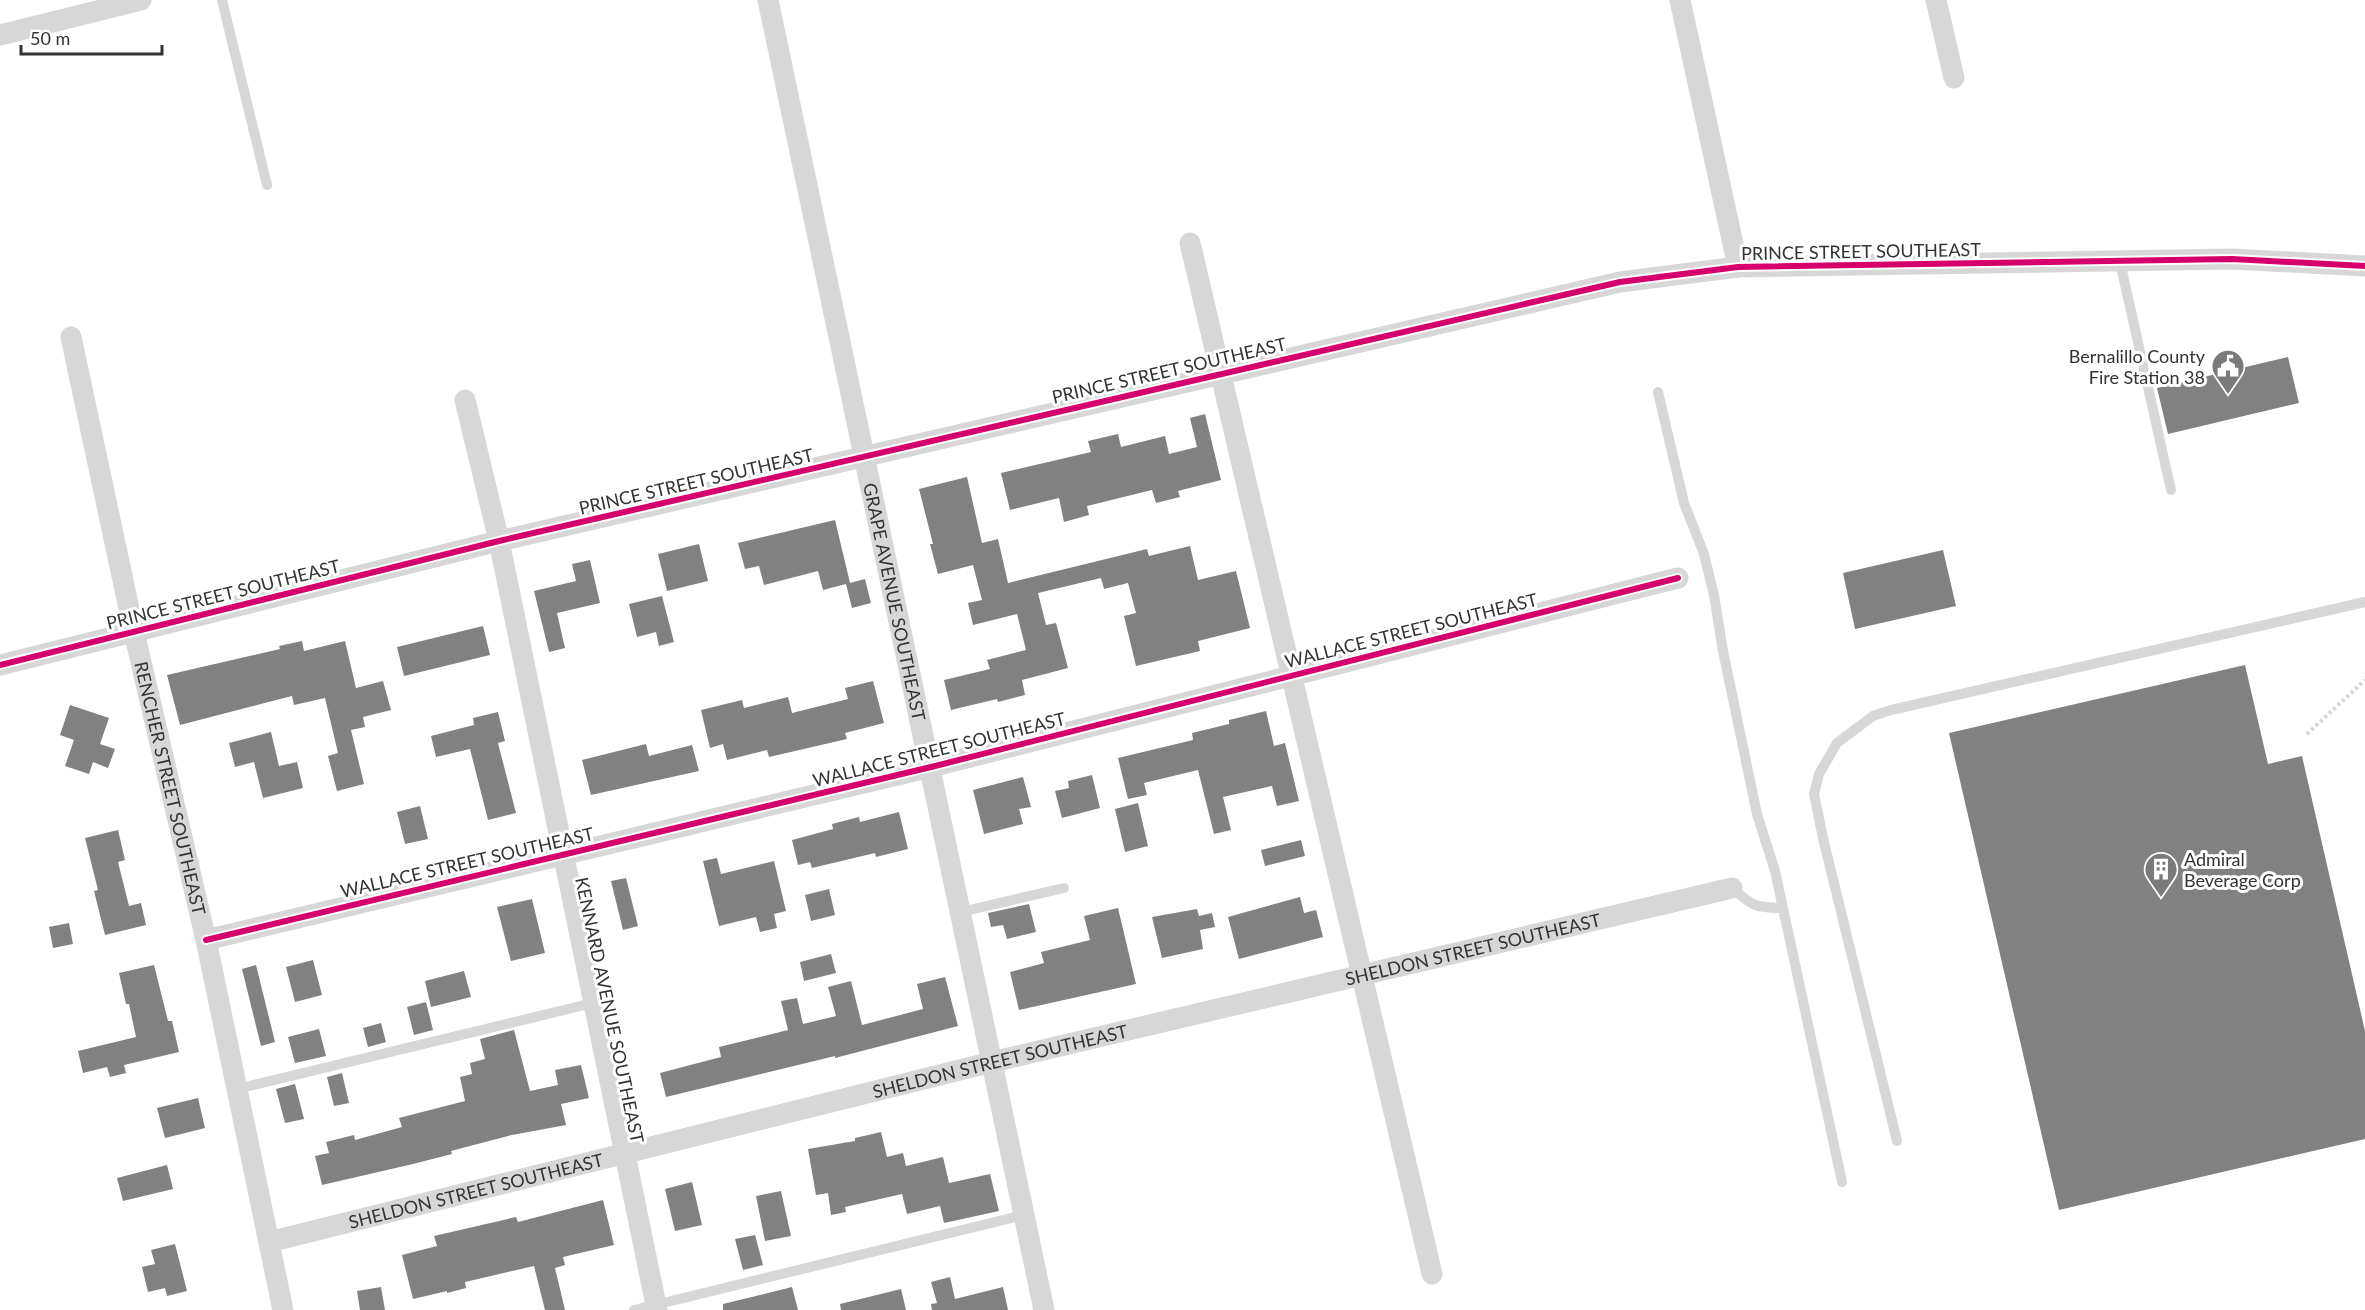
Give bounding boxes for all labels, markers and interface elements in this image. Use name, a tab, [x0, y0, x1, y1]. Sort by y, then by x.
scale bar	[21, 18, 162, 56]
text: 50 m	[30, 27, 70, 49]
street label: PRINCE STREET SOUTHEAST	[1741, 238, 1981, 264]
street label: PRINCE STREET SOUTHEAST	[1050, 332, 1289, 408]
place label: Bernalillo County Fire Station 38	[2069, 345, 2206, 388]
public building icon: Bernalillo County Fire Station 38	[2210, 348, 2246, 395]
street label: PRINCE STREET SOUTHEAST	[577, 443, 816, 519]
street label: GRAPE AVENUE SOUTHEAST	[859, 481, 931, 723]
street label: PRINCE STREET SOUTHEAST	[104, 554, 342, 634]
street label: WALLACE STREET SOUTHEAST	[1283, 588, 1540, 672]
street label: RENCHER STREET SOUTHEAST	[130, 659, 211, 917]
street label: WALLACE STREET SOUTHEAST	[811, 707, 1068, 791]
street label: WALLACE STREET SOUTHEAST	[338, 822, 596, 902]
place label: Admiral Beverage Corp	[2184, 848, 2301, 891]
building icon: Admiral Beverage Corp	[2143, 851, 2179, 898]
street label: KENNARD AVENUE SOUTHEAST	[571, 875, 649, 1145]
street label: SHELDON STREET SOUTHEAST	[1343, 908, 1603, 990]
street label: SHELDON STREET SOUTHEAST	[870, 1019, 1130, 1102]
street label: SHELDON STREET SOUTHEAST	[346, 1148, 606, 1233]

